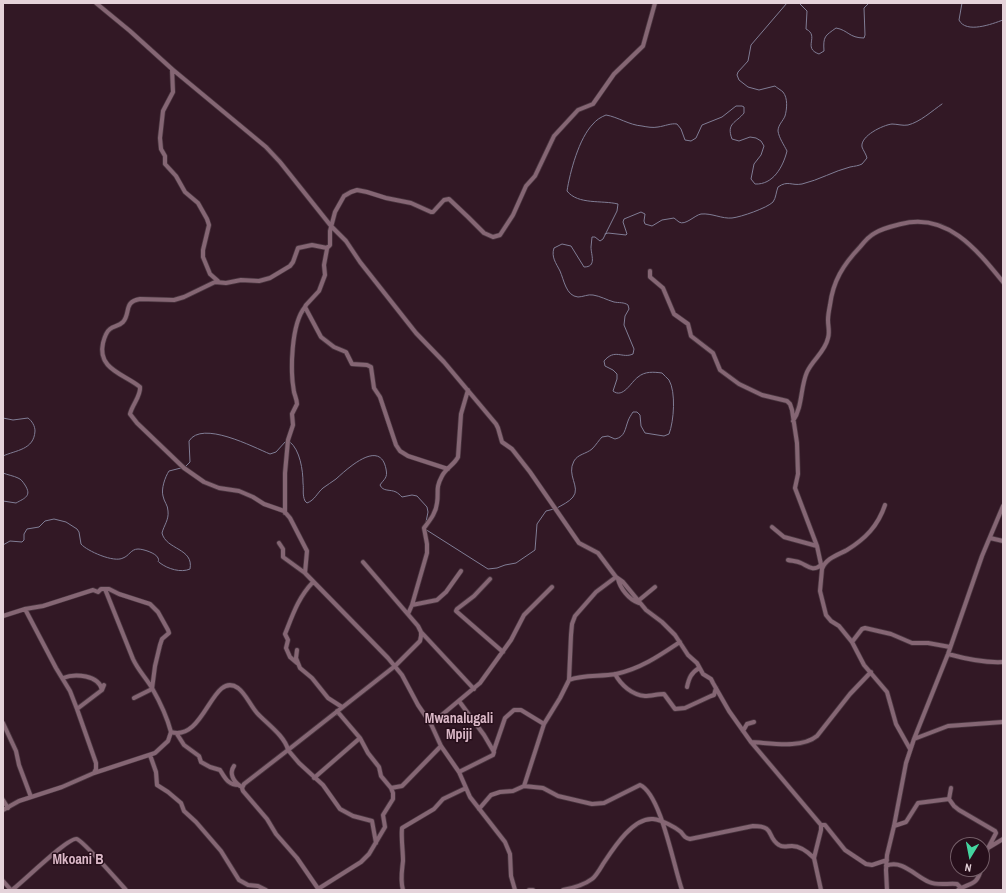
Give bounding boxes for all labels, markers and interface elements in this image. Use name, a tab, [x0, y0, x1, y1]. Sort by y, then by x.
district label: Mwanalugali Mpiji	[425, 711, 493, 744]
north arrow	[950, 837, 990, 877]
district label: Mkoani B	[52, 852, 104, 868]
text: N	[964, 860, 973, 875]

